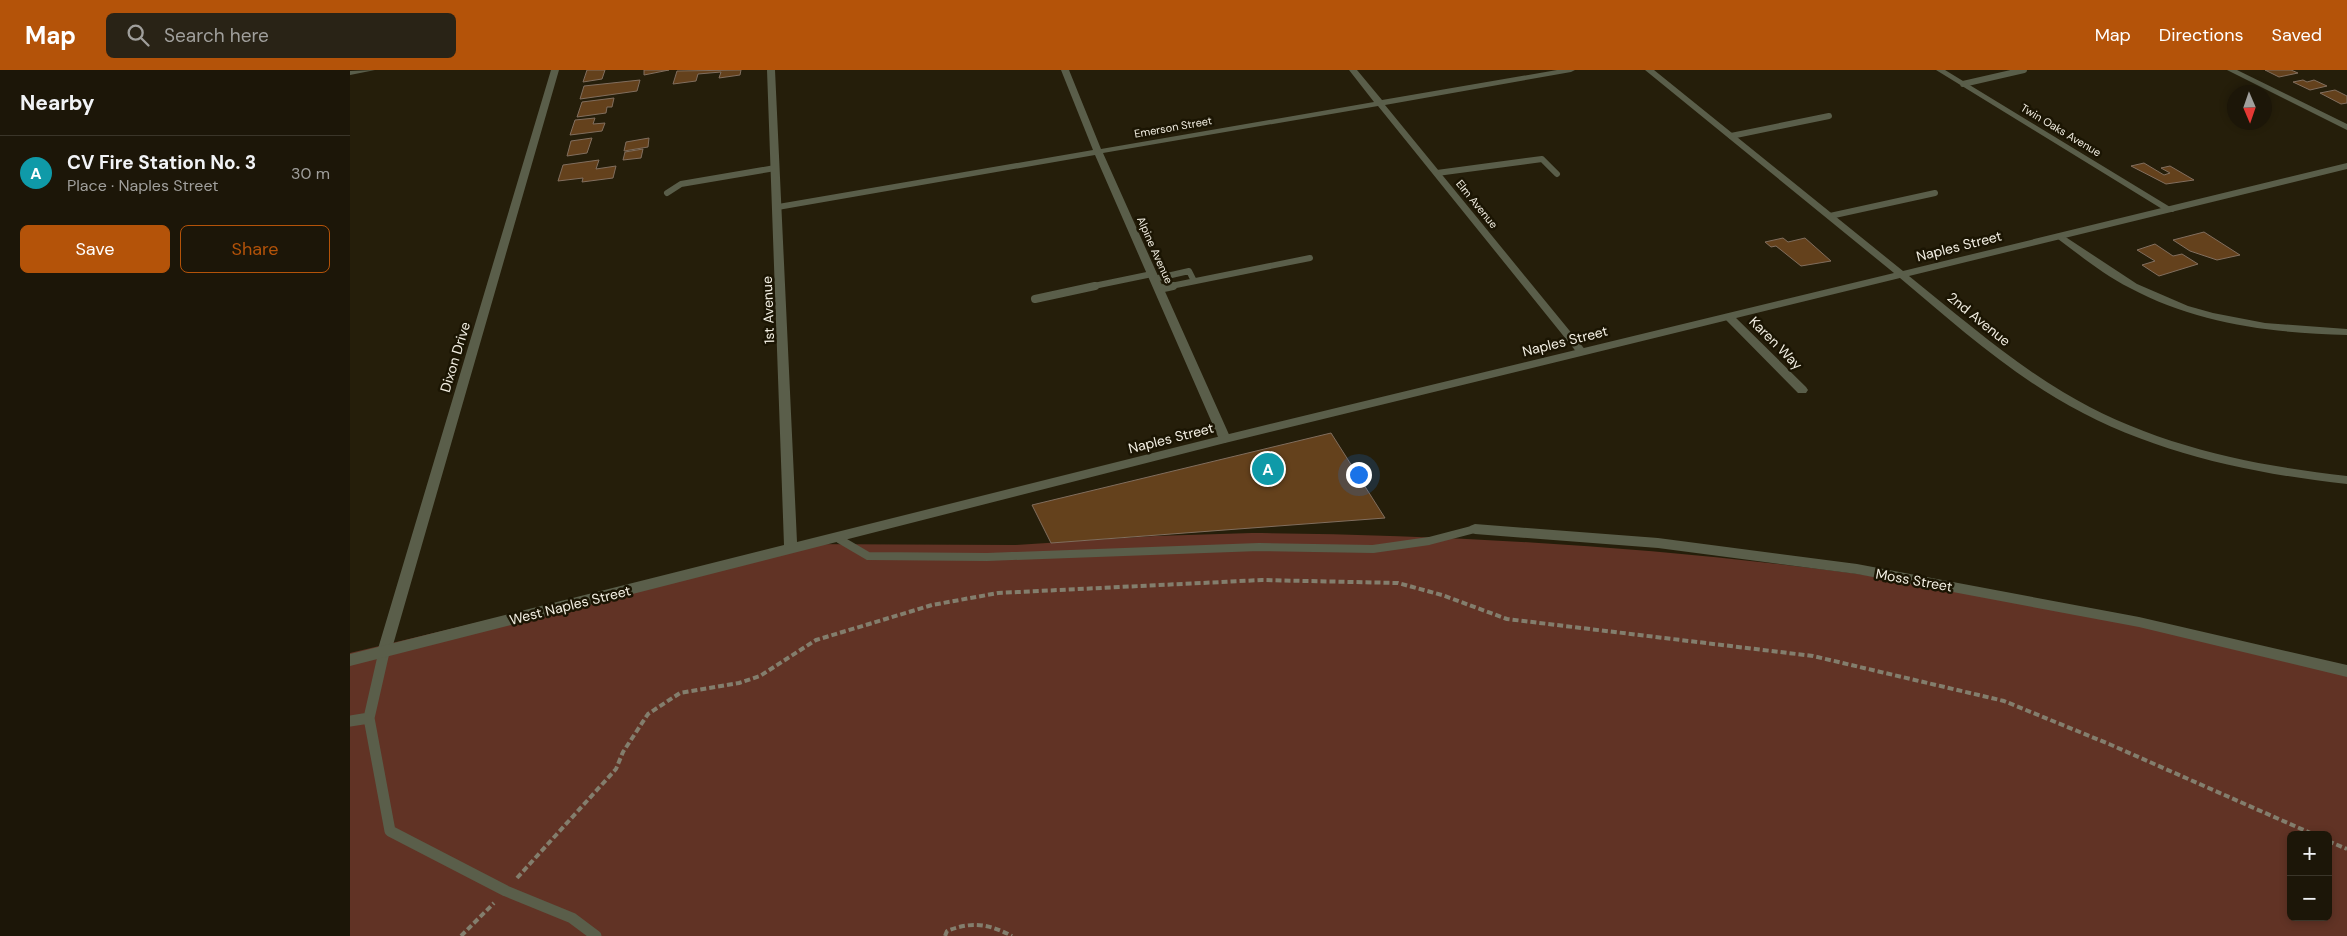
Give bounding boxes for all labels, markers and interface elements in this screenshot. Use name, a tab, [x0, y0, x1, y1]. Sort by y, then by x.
search box	[106, 13, 456, 58]
text: Map	[25, 20, 76, 51]
icon: search	[124, 21, 152, 49]
text: Search here	[164, 23, 269, 48]
text: Map	[2095, 23, 2131, 47]
text: Directions	[2159, 23, 2244, 47]
text: Saved	[2272, 23, 2322, 47]
north arrow	[2227, 85, 2272, 130]
text: Nearby	[20, 89, 94, 117]
street label: Twin Oaks Avenue	[2018, 100, 2104, 160]
street label: Emerson Street	[1133, 113, 1213, 141]
text: CV Fire Station No. 3	[67, 150, 256, 175]
text: A	[30, 163, 42, 184]
text: 30 m	[291, 163, 330, 184]
text: Place · Naples Street	[67, 175, 219, 196]
street label: Elm Avenue	[1453, 177, 1501, 231]
street label: Alpine Avenue	[1134, 214, 1176, 286]
button: Save	[20, 225, 170, 273]
button: Share	[180, 225, 330, 273]
street label: Naples Street	[1914, 227, 2004, 265]
street label: 1st Avenue	[758, 276, 778, 344]
street label: 2nd Avenue	[1944, 288, 2014, 350]
street label: Karen Way	[1746, 313, 1807, 374]
street label: Dixon Drive	[436, 319, 474, 394]
street label: Naples Street	[1520, 322, 1610, 360]
street label: Naples Street	[1126, 419, 1216, 457]
pin: A	[1252, 450, 1284, 488]
your location	[1346, 462, 1372, 488]
street label: Moss Street	[1874, 564, 1954, 596]
street label: West Naples Street	[508, 581, 632, 629]
map controls	[2287, 831, 2332, 921]
button: +	[2287, 831, 2332, 876]
button: −	[2287, 876, 2332, 921]

